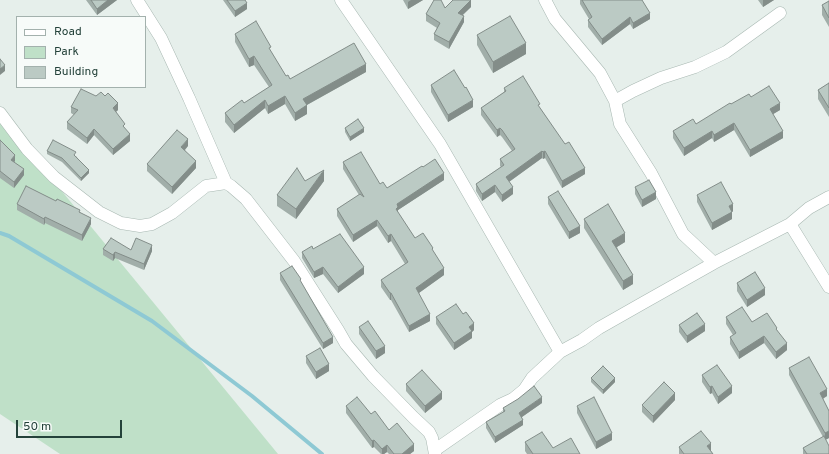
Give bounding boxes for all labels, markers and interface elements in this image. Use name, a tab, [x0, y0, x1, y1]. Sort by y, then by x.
legend	[16, 16, 146, 88]
text: Road	[54, 24, 82, 40]
text: Park	[54, 44, 79, 60]
text: Building	[54, 64, 98, 80]
scale bar	[18, 412, 124, 438]
text: 50 m	[23, 419, 51, 435]

